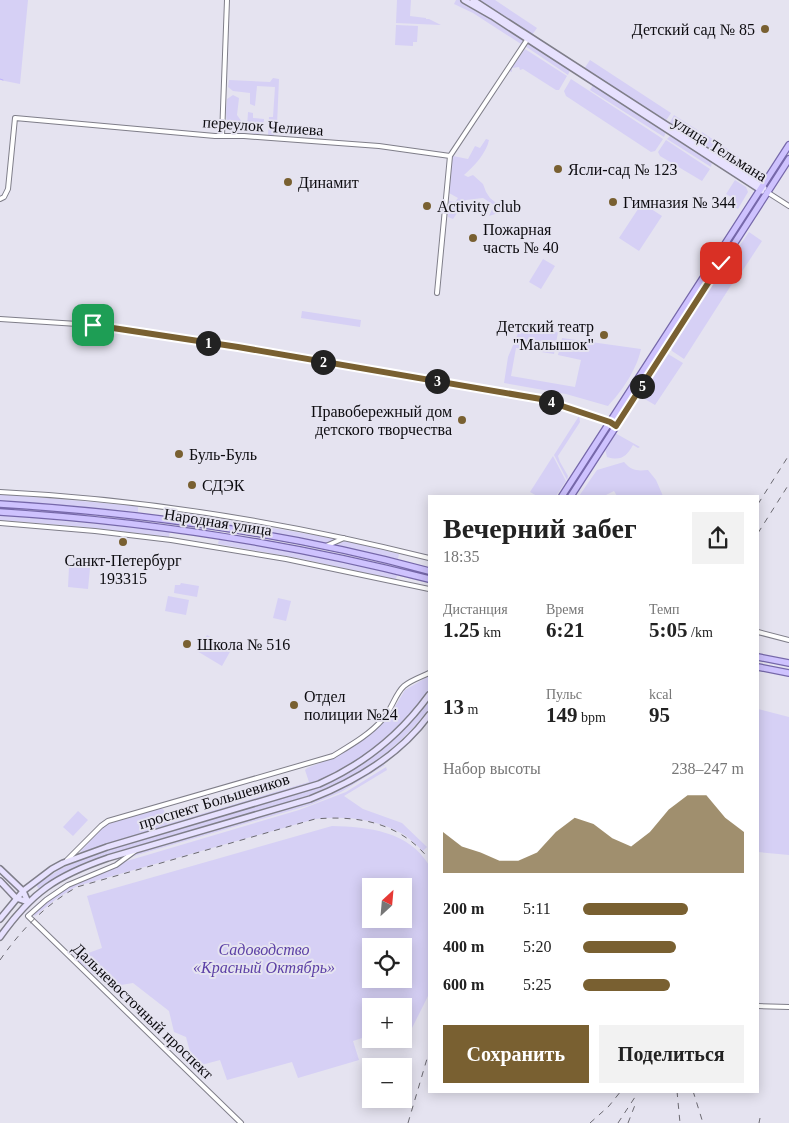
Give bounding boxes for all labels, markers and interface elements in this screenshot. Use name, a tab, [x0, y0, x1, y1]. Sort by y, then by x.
place label: Детский сад № 85	[632, 21, 755, 39]
marker: Детский сад № 85	[759, 23, 771, 35]
street label: переулок Челиева	[202, 113, 324, 140]
street label: улица Тельмана	[669, 113, 770, 186]
place label: Ясли-сад № 123	[568, 161, 677, 179]
marker: Ясли-сад № 123	[552, 163, 564, 175]
place label: Динамит	[298, 174, 359, 192]
marker: Динамит	[282, 176, 294, 188]
place label: Гимназия № 344	[623, 194, 736, 211]
marker: Гимназия № 344	[607, 196, 619, 208]
place label: Activity club	[437, 198, 521, 216]
marker: Activity club	[421, 200, 433, 212]
place label: Пожарная часть № 40	[483, 221, 559, 256]
marker: Пожарная часть № 40	[467, 232, 479, 244]
pin	[700, 242, 742, 284]
icon: check	[707, 249, 735, 277]
pin	[72, 304, 114, 346]
icon: arrive	[79, 311, 107, 339]
place label: Детский театр "Малышок"	[496, 318, 594, 353]
marker: Детский театр "Малышок"	[598, 329, 610, 341]
pin: 1	[196, 330, 220, 356]
text: 1	[205, 336, 212, 351]
pin: 2	[310, 350, 336, 374]
text: 2	[320, 355, 327, 370]
pin: 3	[424, 368, 450, 394]
text: 3	[434, 374, 441, 389]
pin: 5	[630, 374, 654, 398]
text: 5	[639, 379, 646, 394]
pin: 4	[538, 390, 564, 414]
text: 4	[548, 395, 555, 410]
place label: Правобережный дом детского творчества	[311, 403, 452, 439]
marker: Правобережный дом детского творчества	[456, 414, 468, 426]
place label: Буль-Буль	[189, 446, 257, 464]
marker: Буль-Буль	[173, 448, 185, 460]
place label: СДЭК	[202, 477, 245, 495]
marker: СДЭК	[186, 479, 198, 491]
street label: Народная улица	[163, 505, 273, 540]
button: share	[692, 512, 744, 564]
text: Вечерний забег	[443, 513, 637, 544]
marker: Санкт-Петербург 193315	[117, 536, 129, 548]
text: 18:35	[443, 548, 479, 565]
place label: Санкт-Петербург 193315	[64, 552, 182, 587]
text: Дистанция	[443, 602, 508, 617]
text: Время	[546, 602, 584, 617]
text: Темп	[649, 602, 680, 617]
text: 1.25	[443, 618, 480, 642]
text: 6:21	[546, 618, 585, 642]
text: 5:05	[649, 618, 688, 642]
text: km	[480, 625, 501, 640]
text: /km	[688, 625, 713, 640]
place label: Школа № 516	[197, 636, 290, 653]
marker: Школа № 516	[181, 638, 193, 650]
text: Пульс	[546, 687, 582, 702]
text: kcal	[649, 687, 672, 702]
place label: Отдел полиции №24	[304, 688, 398, 724]
text: 13	[443, 695, 464, 719]
marker: Отдел полиции №24	[288, 699, 300, 711]
text: m	[464, 702, 478, 717]
text: 149	[546, 703, 578, 727]
text: 95	[649, 703, 670, 727]
text: bpm	[578, 710, 606, 725]
text: Набор высоты	[443, 760, 541, 777]
text: 238–247 m	[672, 760, 744, 777]
street label: проспект Большевиков	[137, 770, 292, 833]
north arrow	[362, 878, 412, 928]
map controls	[362, 878, 412, 1108]
text: 200 m	[443, 900, 484, 917]
text: 5:11	[523, 900, 551, 917]
button: locate	[362, 938, 412, 988]
text: 400 m	[443, 938, 484, 955]
text: 5:20	[523, 938, 551, 955]
street label: Дальневосточный проспект	[69, 939, 217, 1083]
park label: Садоводство «Красный Октябрь»	[193, 941, 335, 977]
text: 600 m	[443, 976, 484, 993]
text: 5:25	[523, 976, 551, 993]
button: +	[362, 998, 412, 1048]
button: Сохранить	[443, 1025, 589, 1083]
button: Поделиться	[599, 1025, 744, 1083]
button: −	[362, 1058, 412, 1108]

